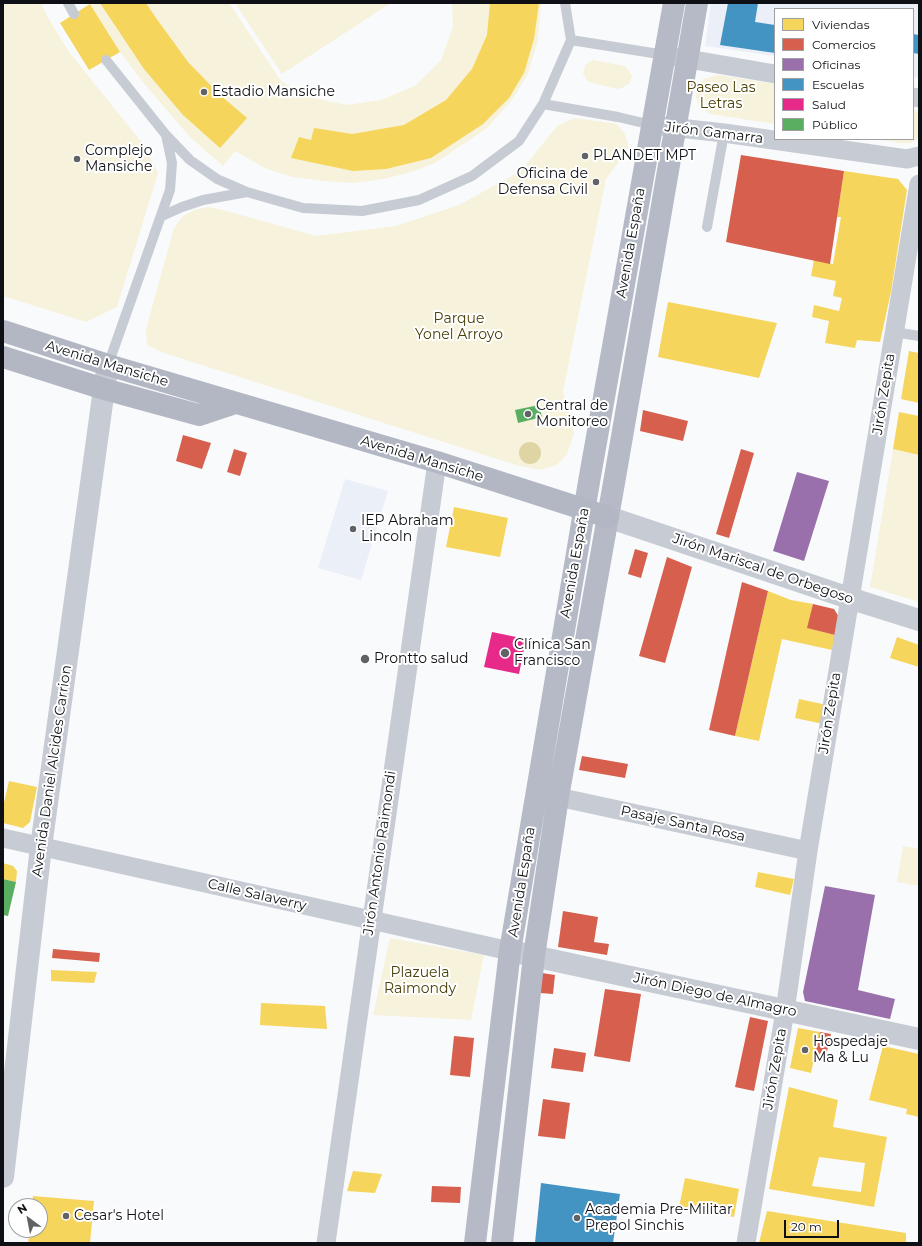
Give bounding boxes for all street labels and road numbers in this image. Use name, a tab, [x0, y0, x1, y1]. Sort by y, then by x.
street label: Jirón Gamarra	[664, 119, 764, 147]
street label: Avenida España	[613, 187, 649, 299]
street label: Avenida Mansiche	[44, 337, 170, 391]
street label: Jirón Zepita	[869, 352, 899, 436]
street label: Avenida Mansiche	[359, 432, 485, 486]
street label: Avenida España	[557, 507, 593, 619]
street label: Jirón Mariscal de Orbegoso	[670, 530, 856, 608]
street label: Avenida Daniel Alcides Carrion	[29, 664, 75, 878]
street label: Jirón Zepita	[815, 671, 845, 755]
street label: Jirón Antonio Raimondi	[360, 770, 400, 936]
street label: Pasaje Santa Rosa	[619, 803, 747, 845]
street label: Avenida España	[505, 826, 539, 938]
street label: Calle Salaverry	[206, 875, 308, 915]
street label: Jirón Diego de Almagro	[632, 969, 798, 1021]
street label: Jirón Zepita	[760, 1027, 790, 1111]

